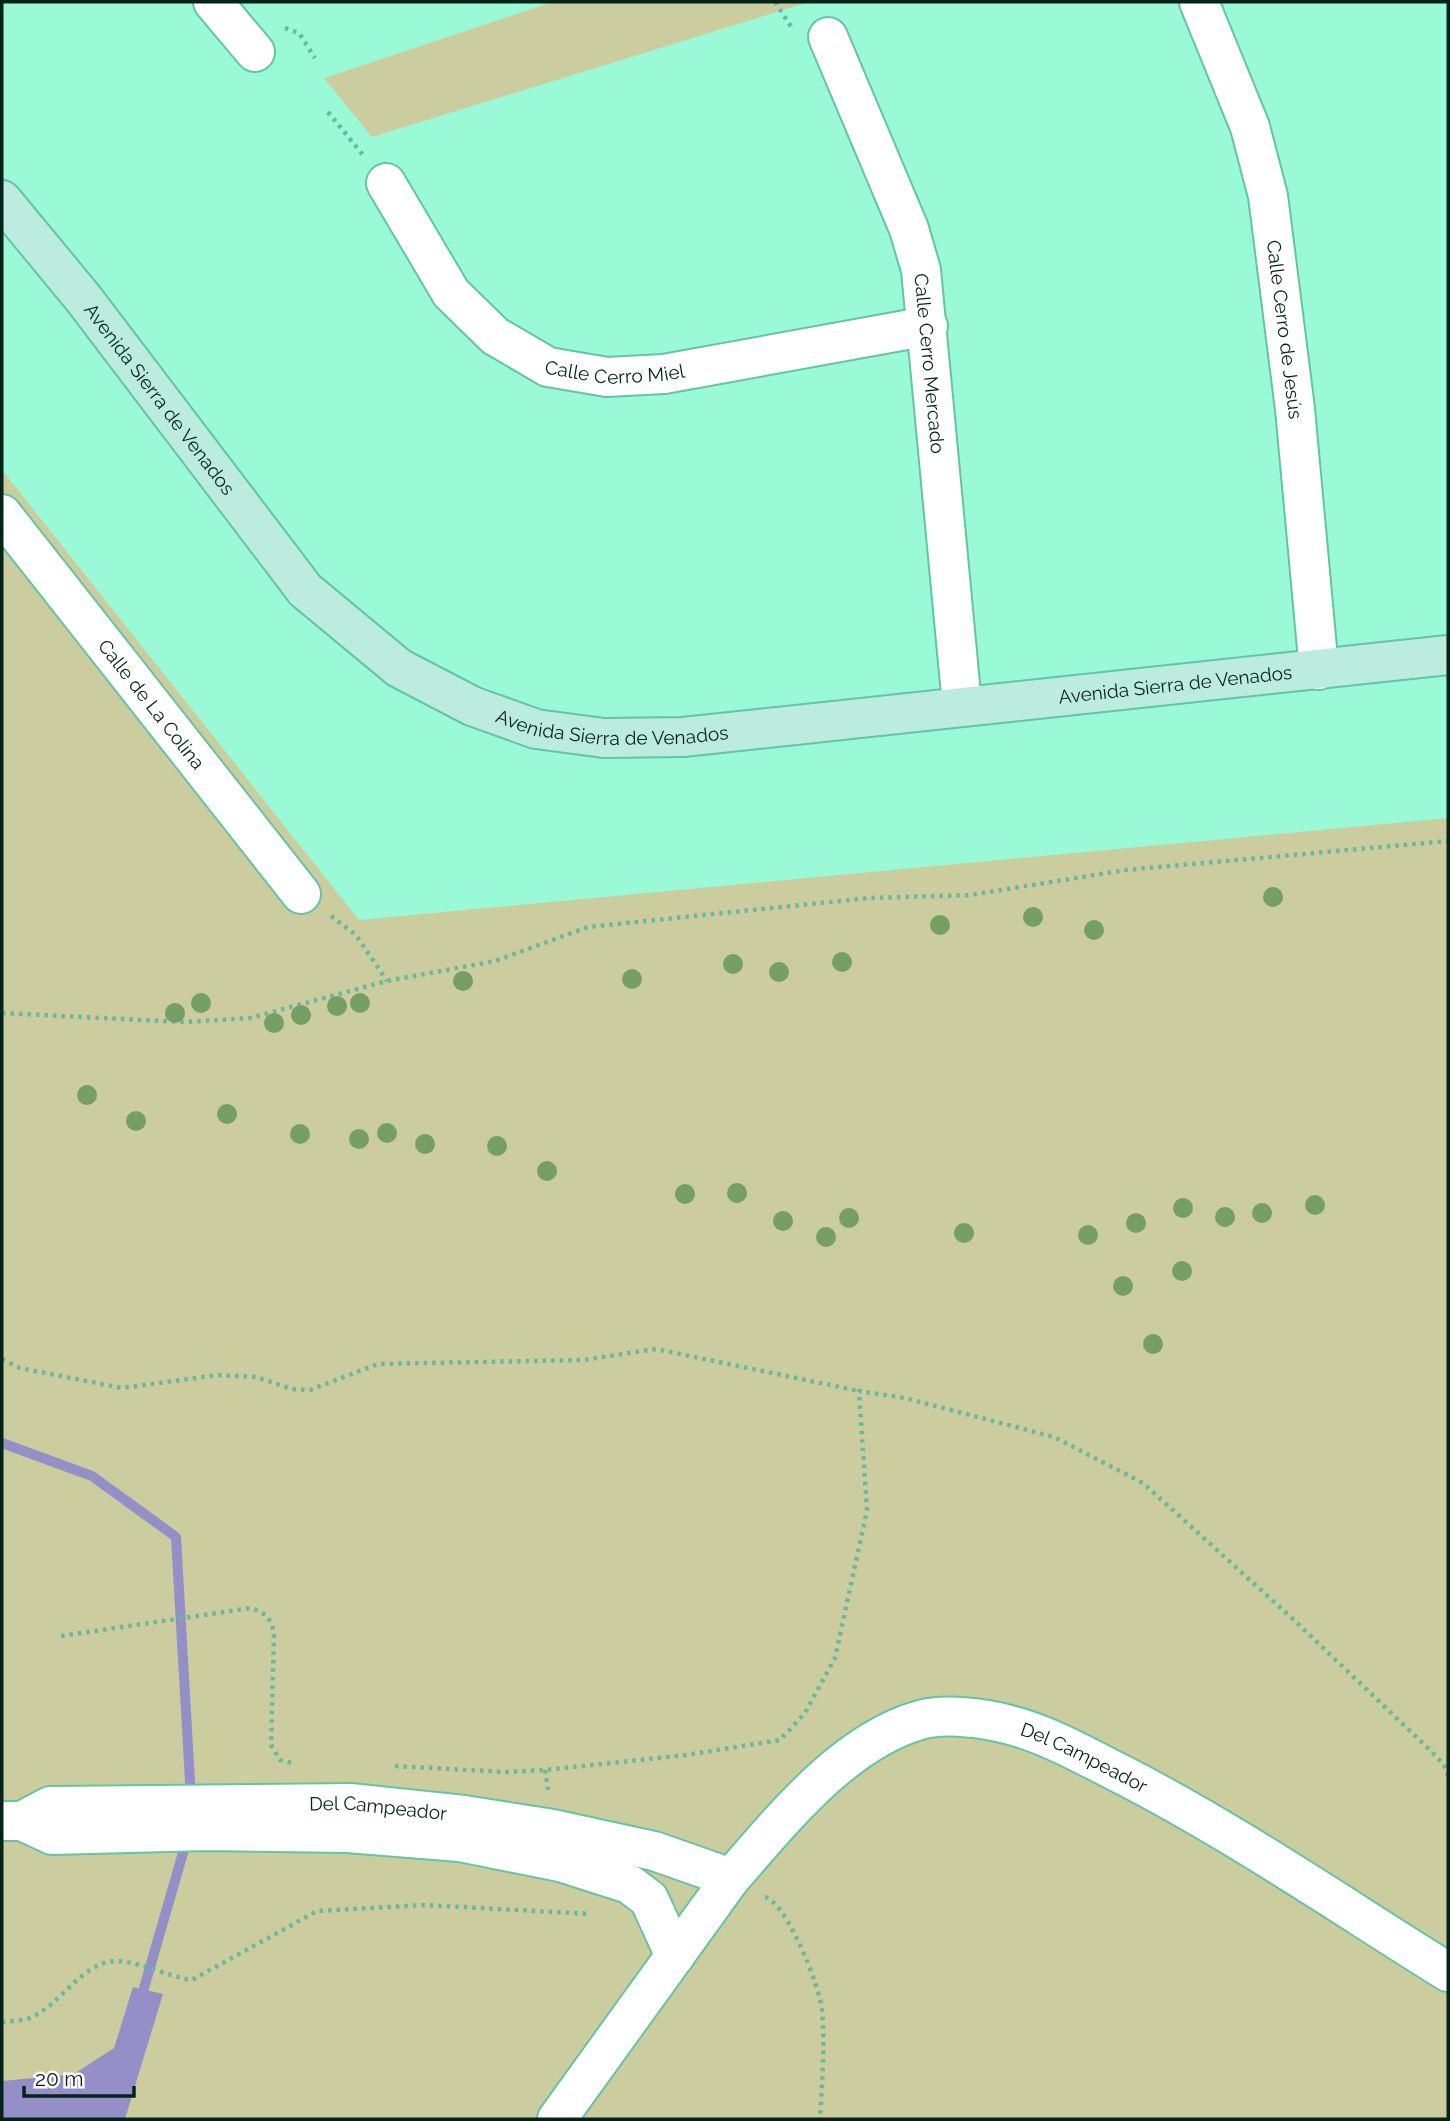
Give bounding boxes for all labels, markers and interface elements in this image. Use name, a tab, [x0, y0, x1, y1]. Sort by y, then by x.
street label: Calle Cerro de Jesús	[1263, 239, 1307, 420]
street label: Calle Cerro Mercado	[910, 272, 949, 455]
street label: Avenida Sierra de Venados	[80, 299, 240, 499]
street label: Calle Cerro Miel	[543, 356, 687, 388]
street label: Calle de La Colina	[94, 635, 209, 773]
street label: Avenida Sierra de Venados	[1057, 661, 1293, 708]
street label: Avenida Sierra de Venados	[493, 705, 729, 749]
street label: Del Campeador	[1018, 1718, 1152, 1797]
street label: Del Campeador	[309, 1792, 448, 1824]
scale bar	[24, 2054, 135, 2098]
text: 20 m	[35, 2066, 83, 2091]

